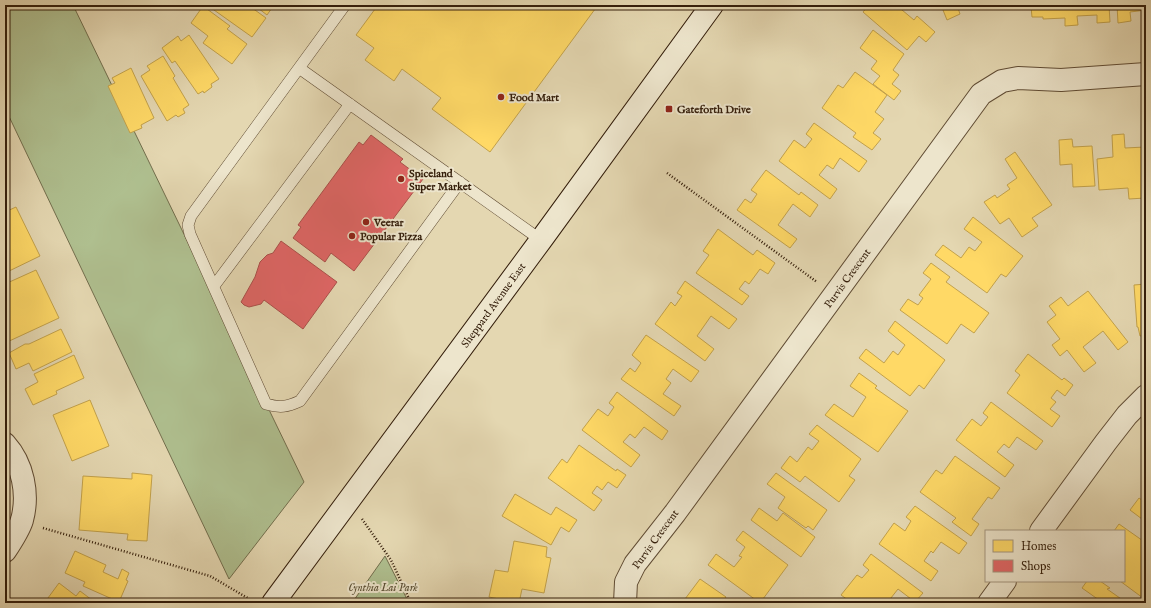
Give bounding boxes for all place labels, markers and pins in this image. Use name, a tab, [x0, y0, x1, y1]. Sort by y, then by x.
place label: Food Mart	[509, 91, 559, 105]
marker: Food Mart	[496, 92, 506, 102]
place label: Gateforth Drive	[677, 103, 751, 117]
marker: Gateforth Drive	[664, 104, 674, 114]
place label: Spiceland Super Market	[409, 167, 472, 194]
marker: Spiceland Super Market	[396, 174, 406, 184]
place label: Veerar	[373, 216, 405, 230]
marker: Veerar	[361, 217, 371, 227]
place label: Popular Pizza	[360, 230, 422, 244]
marker: Popular Pizza	[347, 231, 357, 241]

